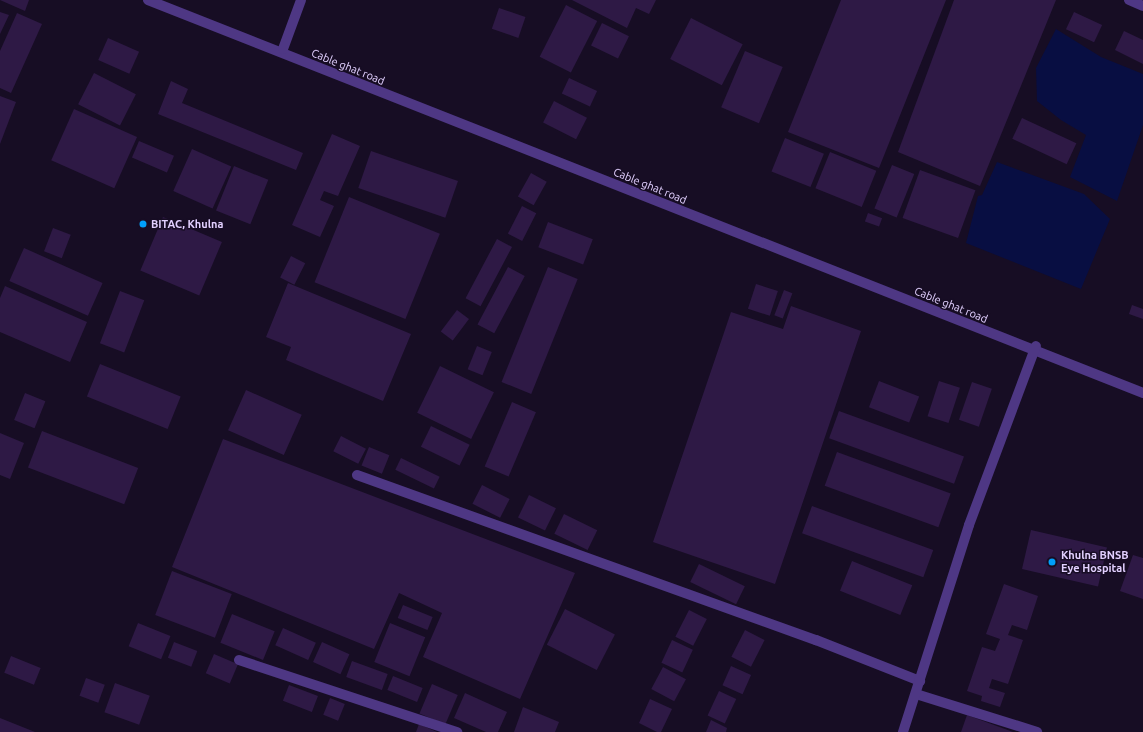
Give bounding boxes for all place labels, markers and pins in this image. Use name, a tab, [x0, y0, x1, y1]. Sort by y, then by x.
place label: BITAC, Khulna	[151, 217, 223, 231]
marker: BITAC, Khulna	[138, 219, 148, 229]
place label: Khulna BNSB Eye Hospital	[1061, 549, 1129, 575]
marker: Khulna BNSB Eye Hospital	[1046, 556, 1058, 568]

